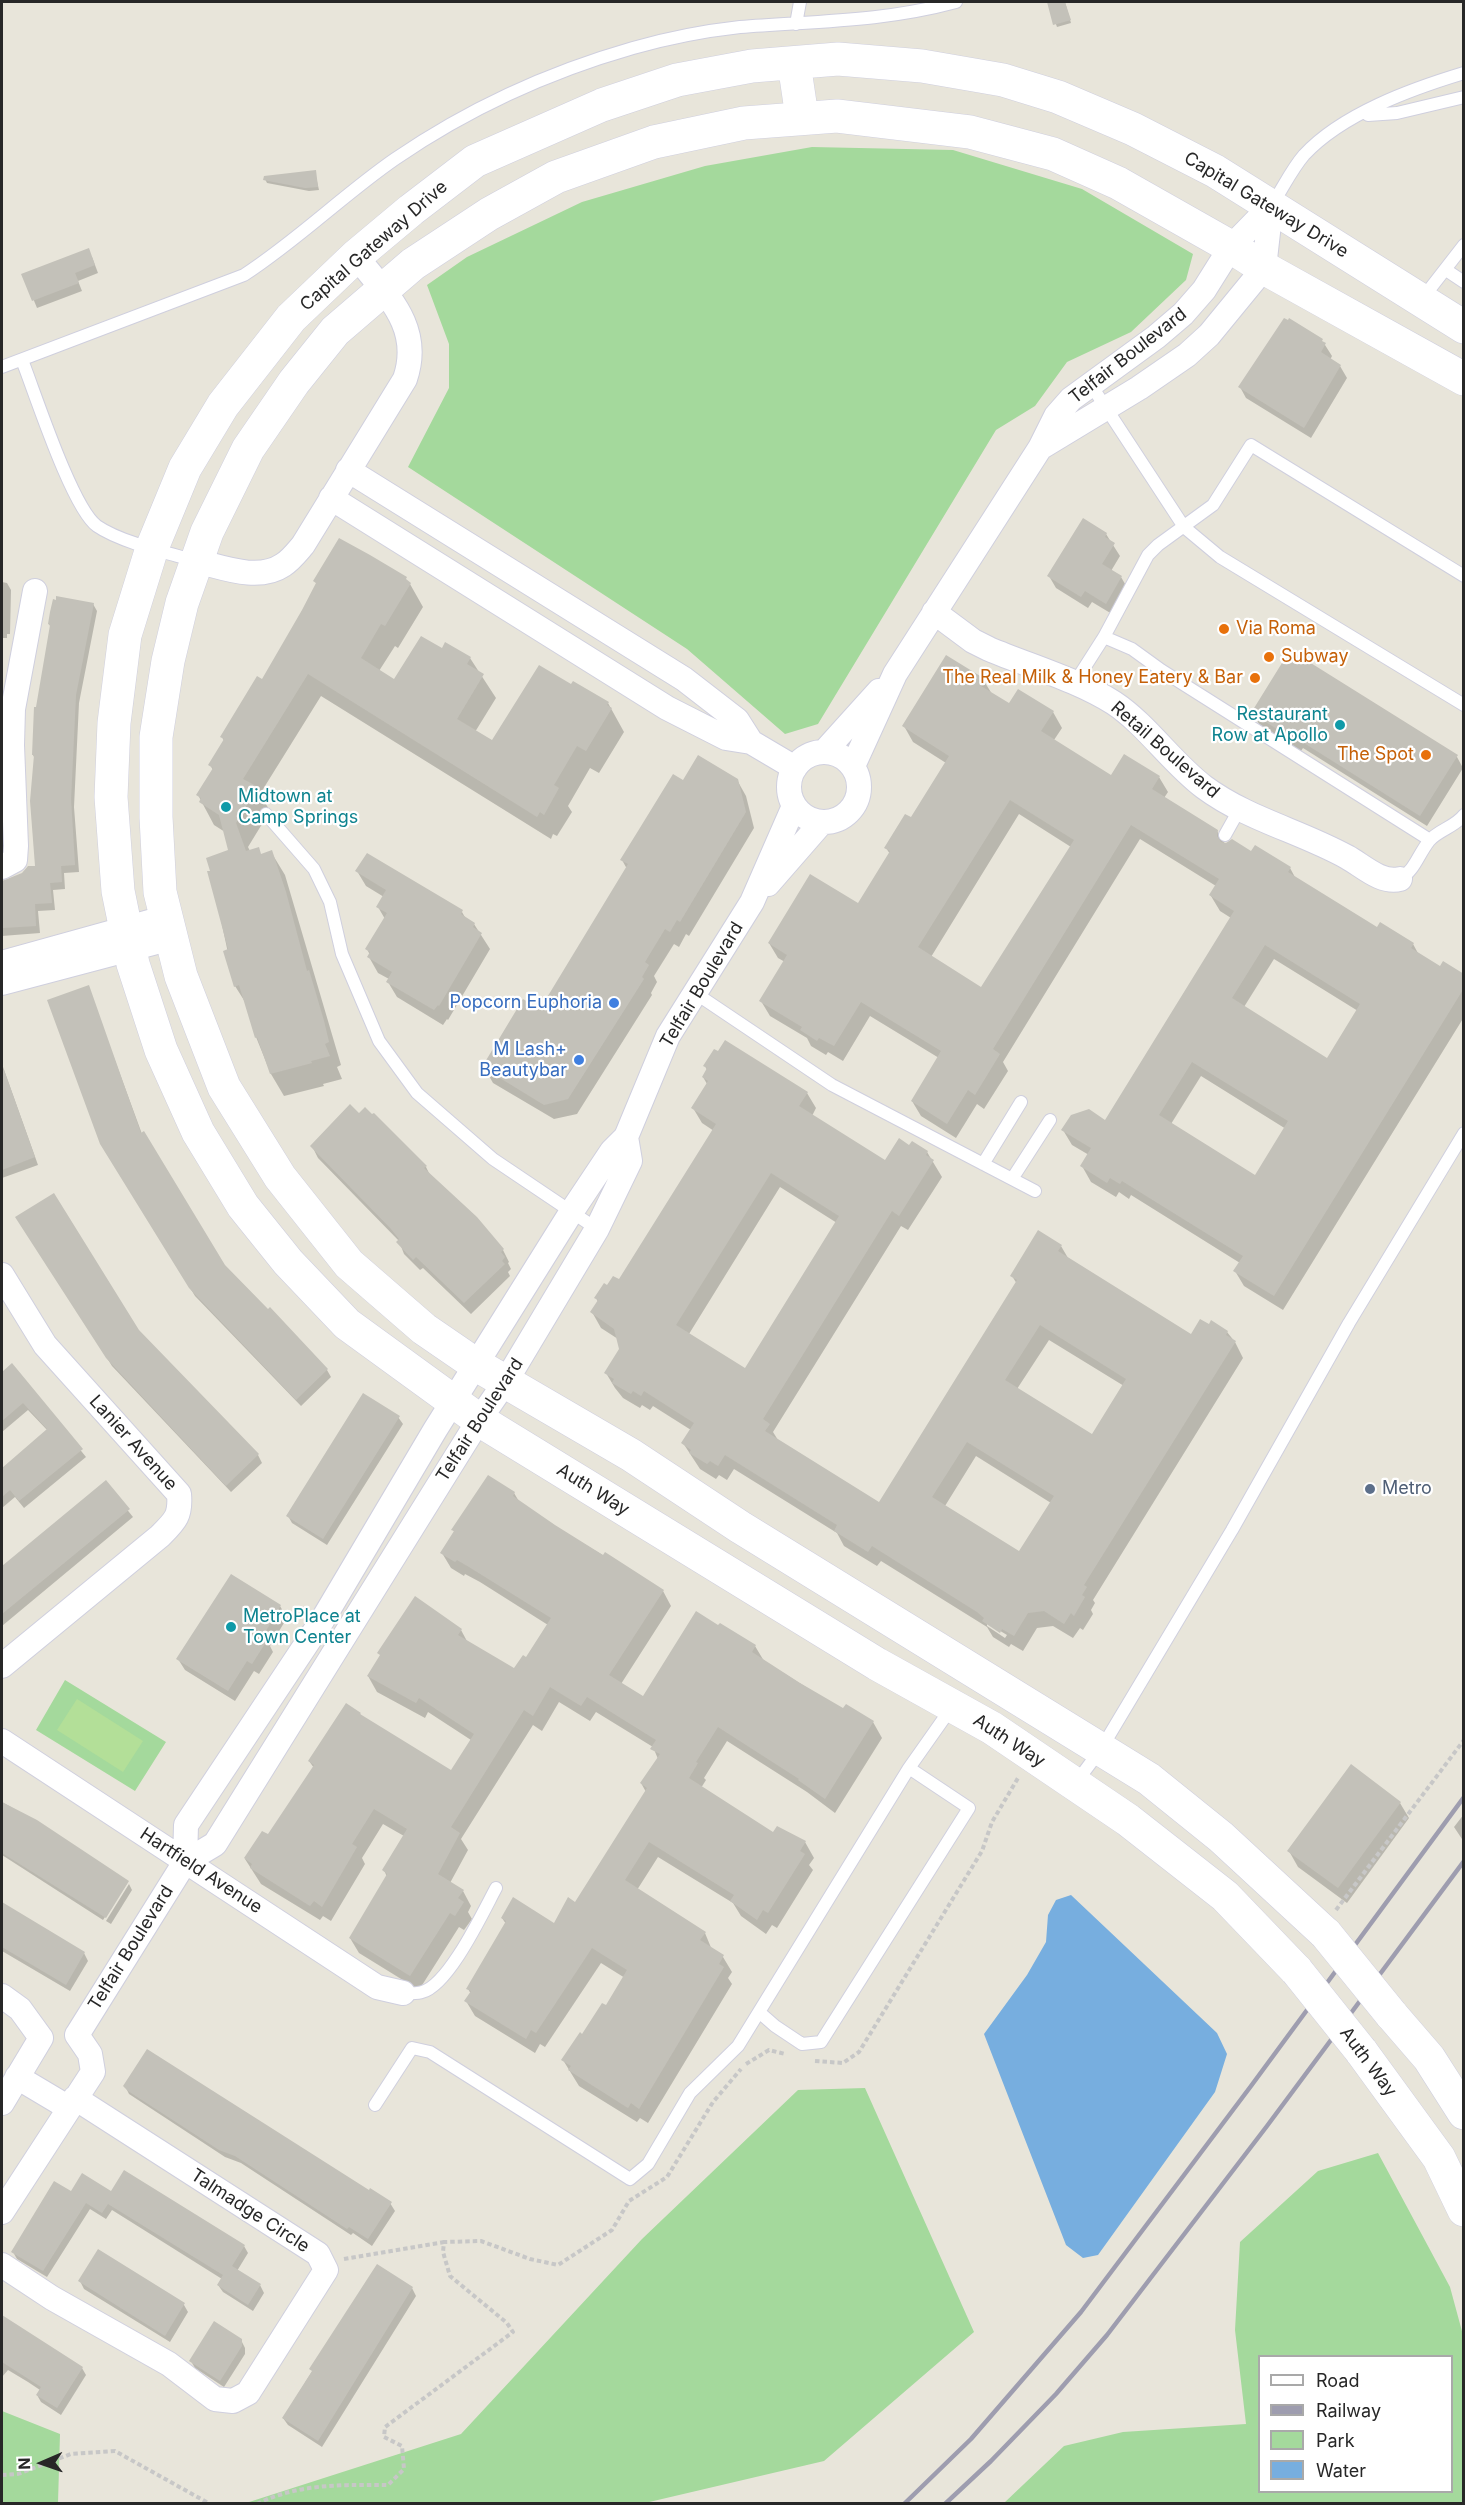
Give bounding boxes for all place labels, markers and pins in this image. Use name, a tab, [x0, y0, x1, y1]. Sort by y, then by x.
place label: Via Roma	[1236, 618, 1316, 640]
marker: Via Roma	[1217, 622, 1231, 636]
place label: Subway	[1281, 646, 1349, 668]
marker: Subway	[1262, 650, 1276, 664]
place label: The Real Milk & Honey Eatery & Bar	[942, 667, 1243, 689]
marker: The Real Milk & Honey Eatery & Bar	[1248, 671, 1262, 685]
place label: Restaurant Row at Apollo	[1212, 704, 1328, 746]
marker: Restaurant Row at Apollo	[1333, 718, 1347, 732]
place label: The Spot	[1337, 744, 1414, 766]
marker: The Spot	[1419, 748, 1433, 762]
place label: Midtown at Camp Springs	[238, 786, 358, 828]
marker: Midtown at Camp Springs	[219, 800, 233, 814]
place label: Popcorn Euphoria	[450, 992, 602, 1014]
marker: Popcorn Euphoria	[607, 996, 621, 1010]
place label: M Lash+ Beautybar	[479, 1039, 567, 1082]
marker: M Lash+ Beautybar	[572, 1053, 586, 1067]
place label: Metro	[1382, 1478, 1432, 1500]
marker: Metro	[1363, 1482, 1377, 1496]
place label: MetroPlace at Town Center	[243, 1606, 361, 1648]
marker: MetroPlace at Town Center	[224, 1620, 238, 1634]

